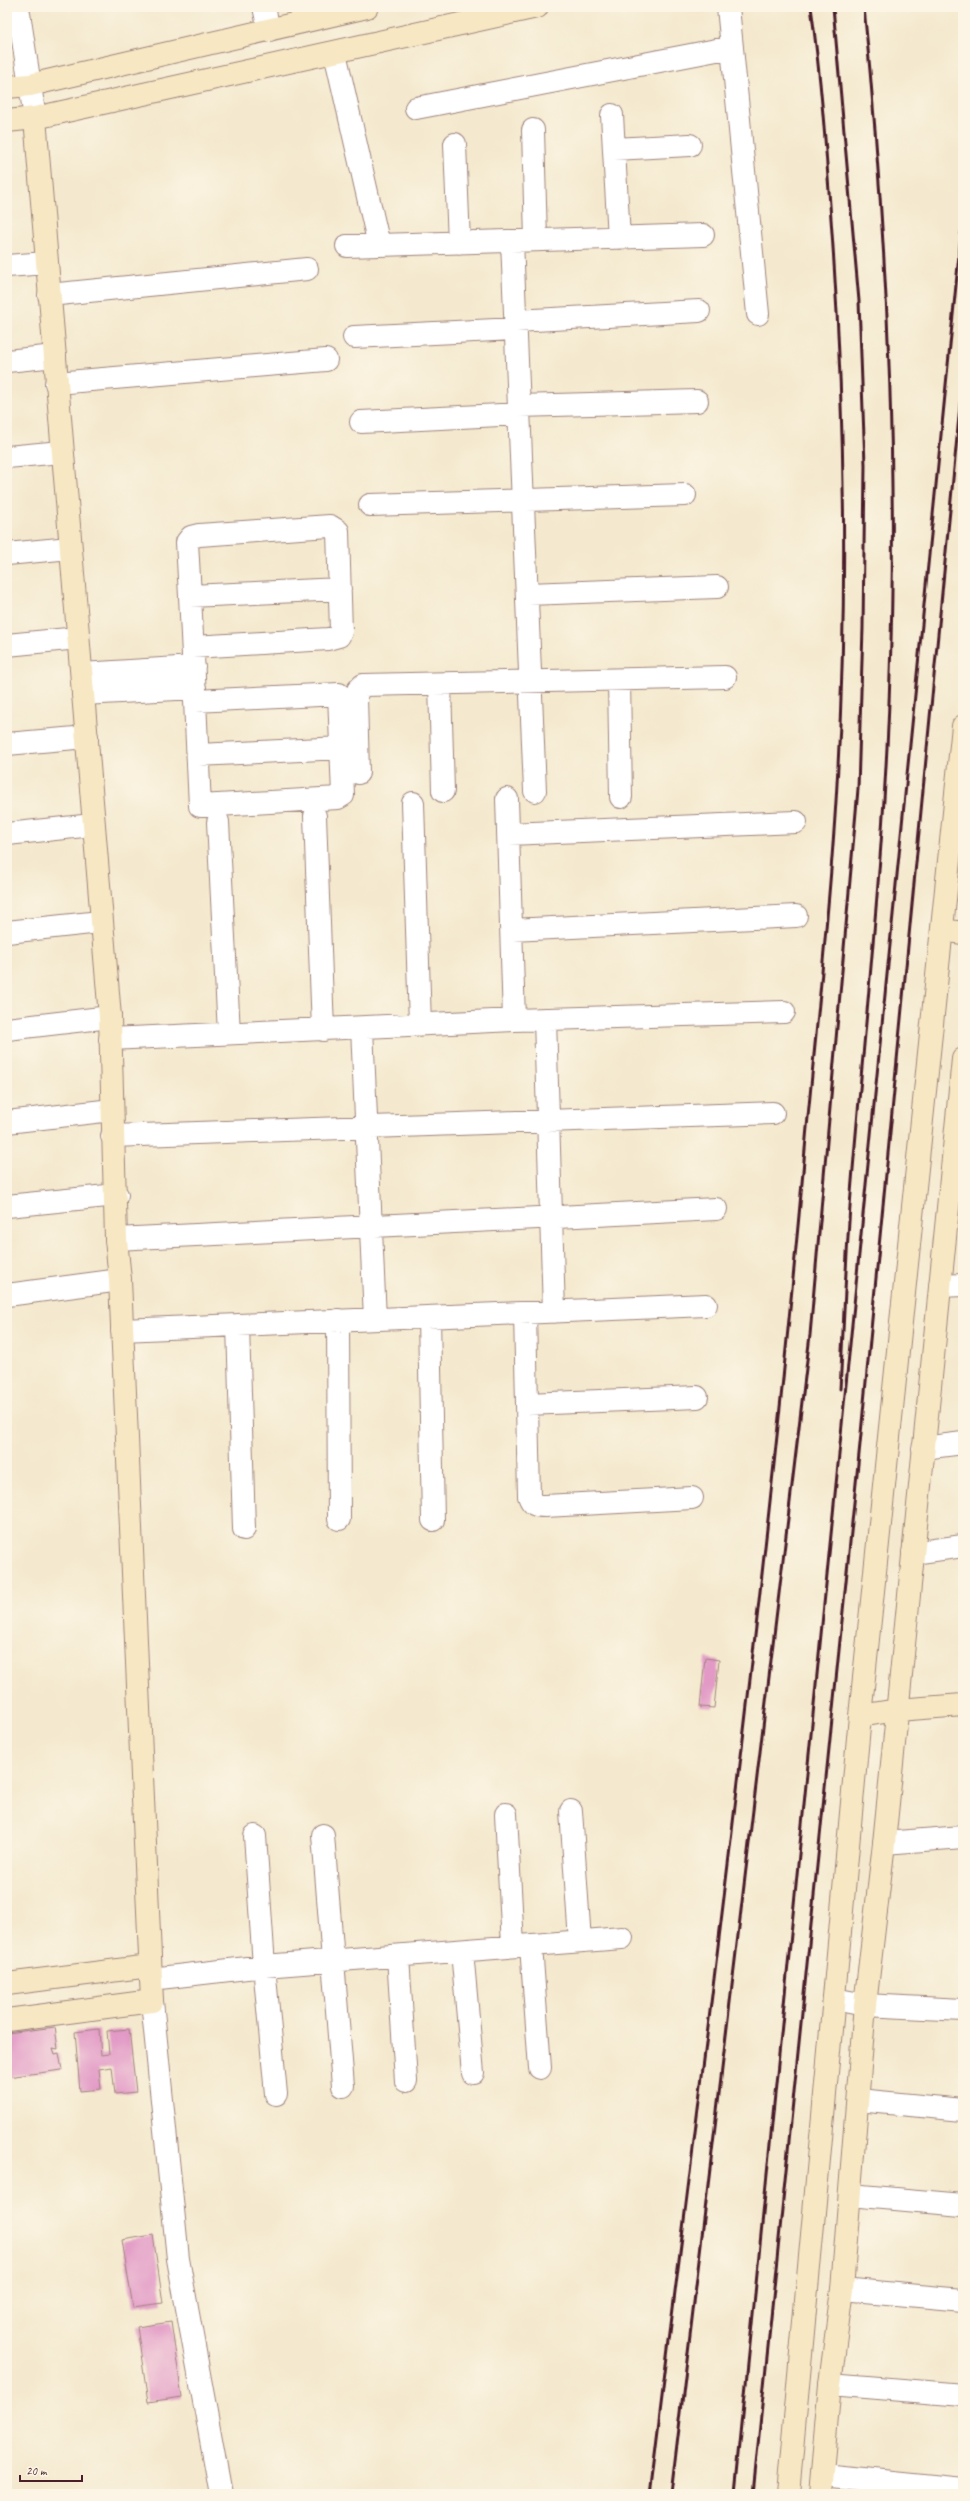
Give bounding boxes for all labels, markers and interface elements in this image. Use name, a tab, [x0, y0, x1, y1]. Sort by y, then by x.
scale bar	[20, 2457, 82, 2483]
text: 20 m	[26, 2463, 48, 2479]

